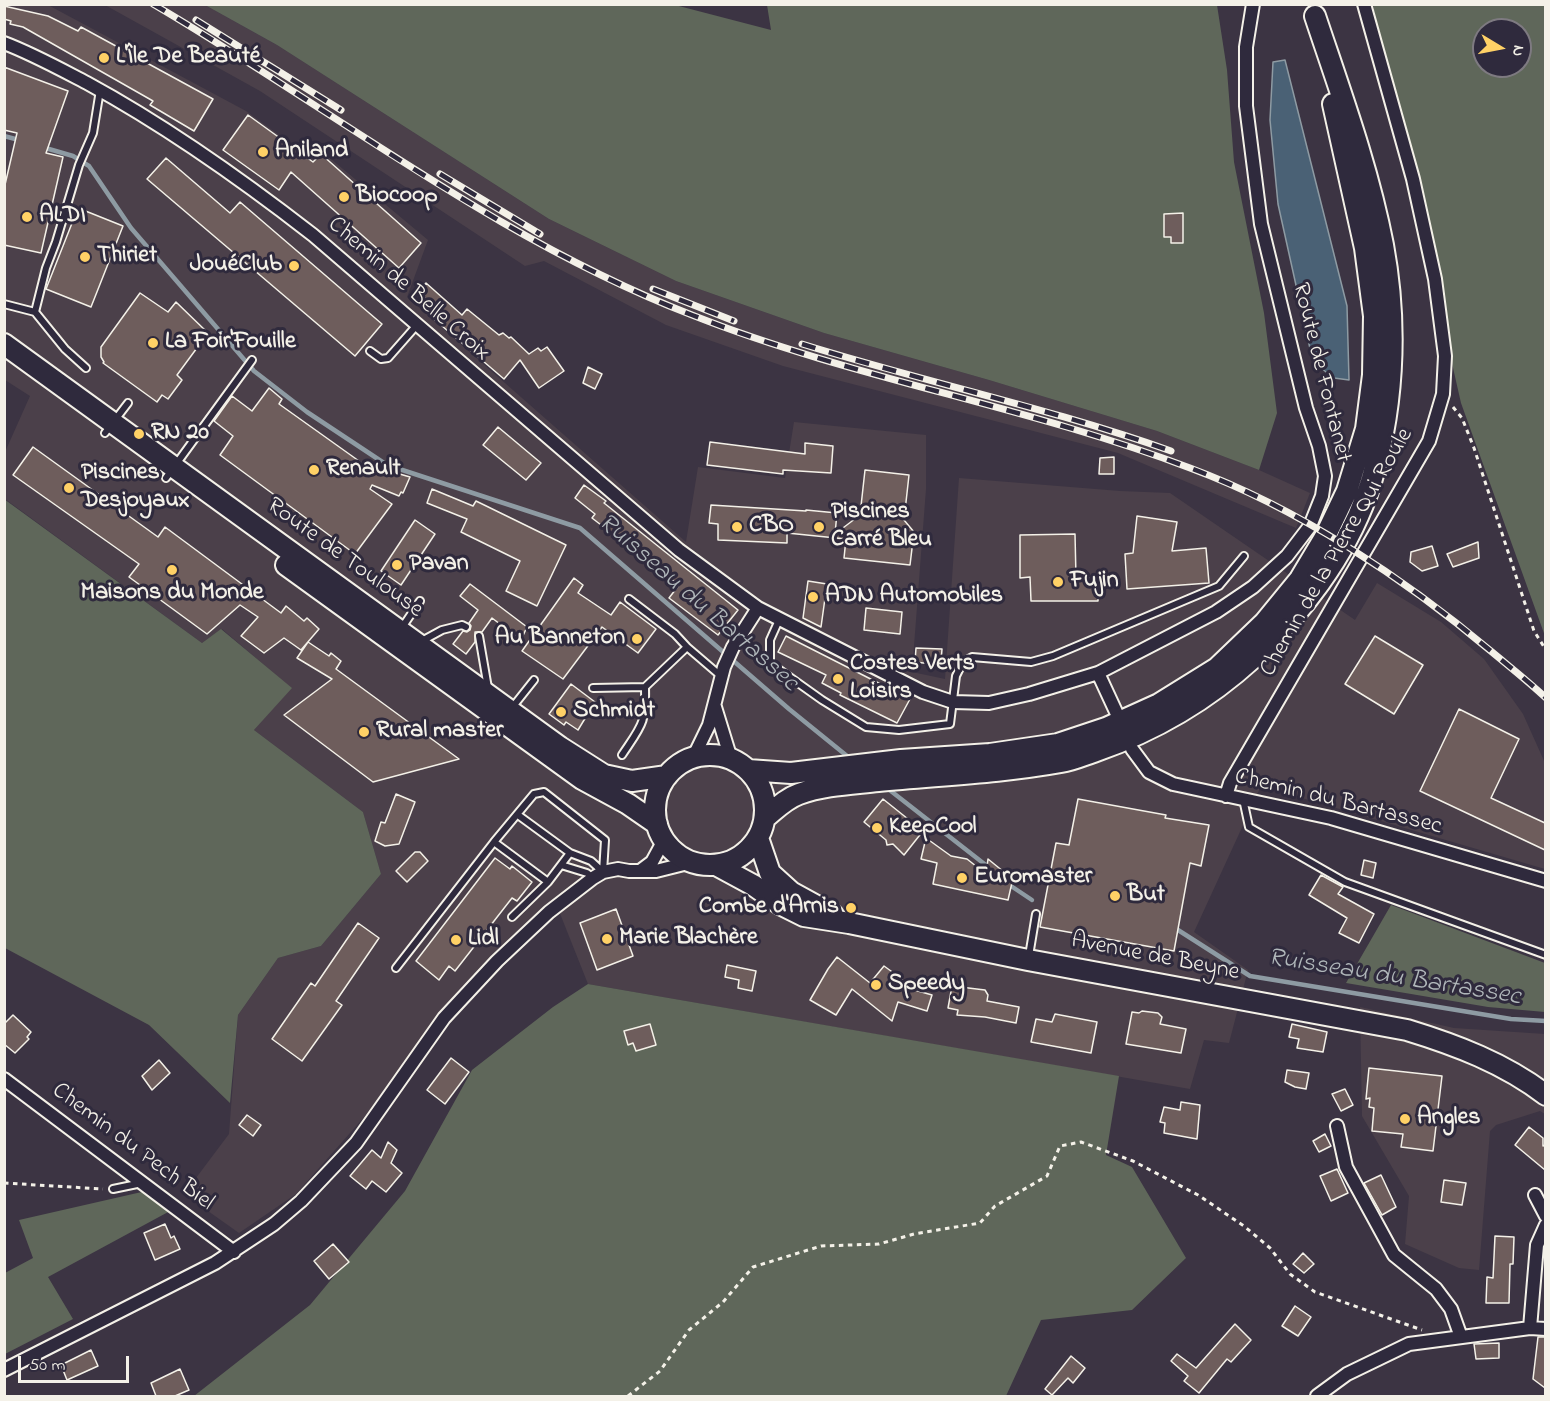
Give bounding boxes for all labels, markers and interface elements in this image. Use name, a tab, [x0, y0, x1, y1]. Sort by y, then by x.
north arrow	[1472, 18, 1532, 78]
text: N	[1505, 43, 1531, 58]
place label: L'Île De Beauté	[116, 44, 261, 72]
marker: L'Île De Beauté	[97, 51, 111, 65]
place label: Aniland	[275, 138, 348, 166]
marker: Aniland	[256, 145, 270, 159]
place label: Biocoop	[356, 183, 438, 211]
marker: Biocoop	[337, 190, 351, 204]
place label: ALDI	[39, 203, 86, 231]
marker: ALDI	[20, 210, 34, 224]
street label: Chemin de Belle Croix	[321, 211, 495, 369]
place label: Thiriet	[97, 243, 157, 271]
marker: Thiriet	[78, 250, 92, 264]
place label: JouéClub	[190, 252, 282, 280]
marker: JouéClub	[287, 259, 301, 273]
street label: Route de Fontanet	[1284, 280, 1356, 466]
place label: La Foir'Fouille	[165, 329, 296, 357]
marker: La Foir'Fouille	[146, 336, 160, 350]
place label: RN 20	[151, 420, 209, 448]
street label: Chemin de la Pierre Qui Roule	[1255, 424, 1421, 682]
marker: RN 20	[132, 427, 146, 441]
place label: Renault	[326, 456, 401, 484]
place label: Piscines Desjoyaux	[81, 460, 190, 516]
marker: Renault	[307, 463, 321, 477]
marker: Piscines Desjoyaux	[62, 481, 76, 495]
street label: Route de Toulouse	[260, 493, 428, 625]
place label: Piscines Carré Bleu	[831, 499, 932, 555]
water label: Ruisseau du Bartassec	[590, 508, 804, 700]
place label: CBO	[749, 513, 794, 541]
marker: CBO	[730, 520, 744, 534]
marker: Piscines Carré Bleu	[812, 520, 826, 534]
place label: Pavan	[409, 551, 468, 579]
marker: Pavan	[390, 558, 404, 572]
marker: Maisons du Monde	[165, 563, 179, 577]
place label: Fujin	[1070, 568, 1118, 596]
marker: Fujin	[1051, 575, 1065, 589]
place label: Maisons du Monde	[81, 580, 263, 608]
place label: ADN Automobiles	[825, 583, 1003, 611]
marker: ADN Automobiles	[806, 590, 820, 604]
place label: Au Banneton	[495, 625, 625, 653]
marker: Au Banneton	[630, 632, 644, 646]
place label: Costes Verts Loisirs	[850, 651, 975, 707]
marker: Costes Verts Loisirs	[831, 672, 845, 686]
place label: Schmidt	[573, 698, 655, 726]
marker: Schmidt	[554, 705, 568, 719]
place label: Rural master	[376, 718, 503, 746]
marker: Rural master	[357, 725, 371, 739]
street label: Chemin du Bartassec	[1231, 763, 1445, 843]
place label: KeepCool	[889, 814, 977, 842]
marker: KeepCool	[870, 821, 884, 835]
place label: Euromaster	[974, 864, 1092, 892]
marker: Euromaster	[955, 871, 969, 885]
place label: But	[1127, 882, 1165, 910]
marker: But	[1108, 889, 1122, 903]
place label: Combe d'Arnis	[699, 894, 839, 922]
marker: Combe d'Arnis	[844, 901, 858, 915]
place label: Marie Blachère	[619, 925, 758, 953]
place label: Lidl	[468, 926, 499, 954]
street label: Avenue de Beyne	[1068, 928, 1242, 988]
marker: Marie Blachère	[600, 932, 614, 946]
marker: Lidl	[449, 933, 463, 947]
water label: Ruisseau du Bartassec	[1266, 944, 1522, 1014]
place label: Speedy	[888, 971, 965, 999]
marker: Speedy	[869, 978, 883, 992]
street label: Chemin du Pech Biel	[45, 1078, 219, 1218]
place label: Angles	[1417, 1105, 1480, 1133]
marker: Angles	[1398, 1112, 1412, 1126]
scale bar	[21, 1344, 132, 1382]
text: 50 m	[29, 1353, 66, 1379]

